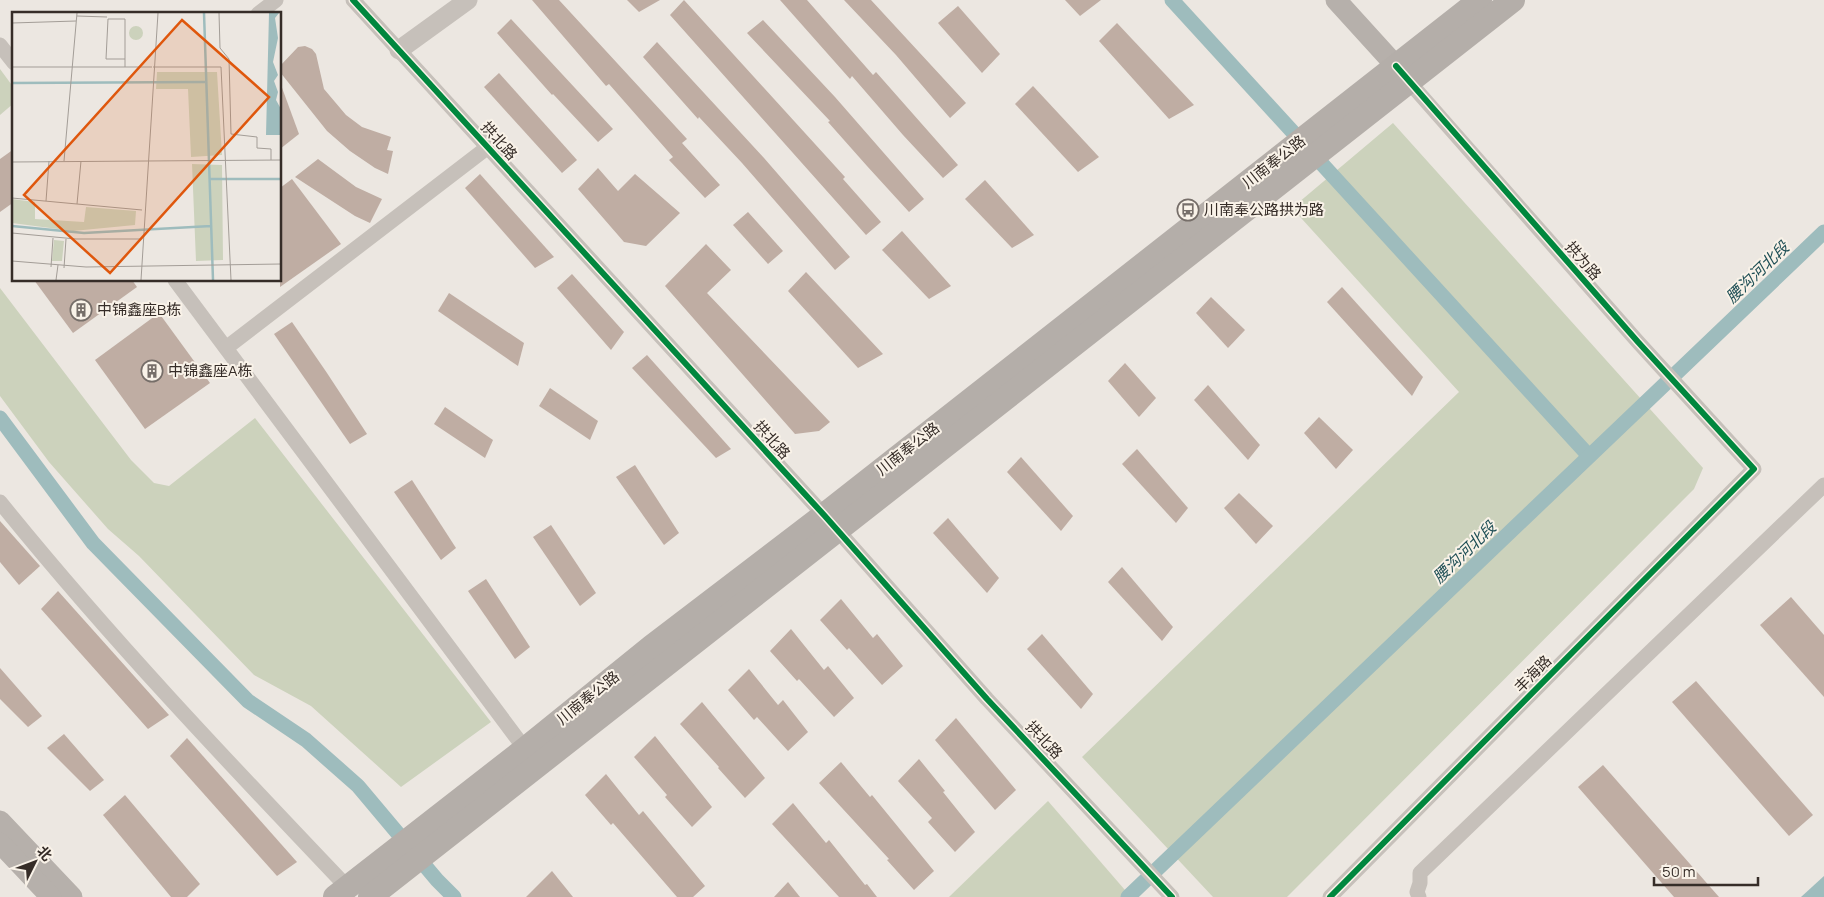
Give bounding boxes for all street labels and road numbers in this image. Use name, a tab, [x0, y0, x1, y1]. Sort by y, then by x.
street label: 拱北路	[477, 117, 522, 164]
street label: 川南奉公路	[1238, 130, 1310, 193]
street label: 拱为路	[1561, 237, 1606, 285]
street label: 拱北路	[750, 416, 795, 463]
street label: 川南奉公路	[872, 417, 944, 480]
street label: 丰海路	[1509, 650, 1556, 697]
street label: 川南奉公路	[552, 666, 623, 729]
street label: 拱北路	[1021, 716, 1067, 763]

